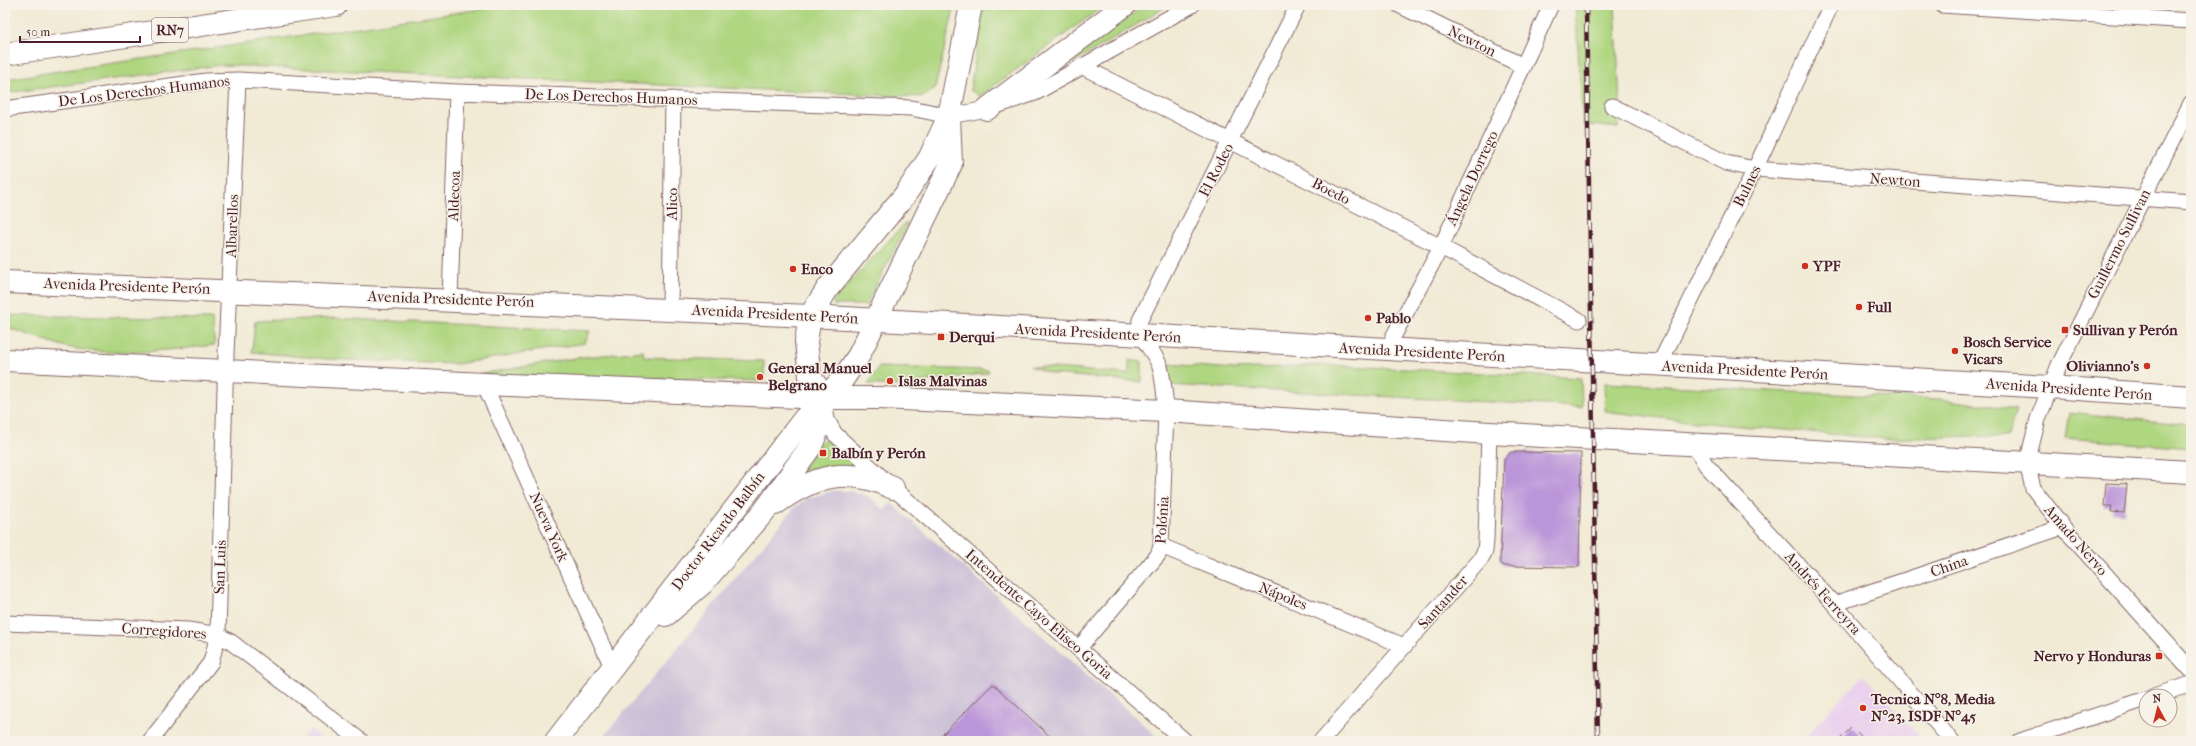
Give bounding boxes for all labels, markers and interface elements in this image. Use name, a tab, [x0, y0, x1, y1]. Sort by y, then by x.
scale bar	[20, 18, 140, 44]
road number: RN7	[152, 18, 188, 42]
street label: Newton	[1445, 22, 1499, 60]
text: 50 m	[26, 25, 50, 39]
street label: De Los Derechos Humanos	[57, 71, 231, 110]
street label: De Los Derechos Humanos	[524, 85, 698, 109]
street label: Ángela Dorrego	[1442, 127, 1502, 229]
street label: El Rodeo	[1195, 140, 1237, 200]
street label: Bulnes	[1729, 162, 1765, 210]
street label: Aldecoa	[444, 169, 464, 223]
street label: Newton	[1869, 169, 1921, 191]
street label: Boedo	[1309, 174, 1354, 208]
street label: Guillermo Sullivan	[2084, 186, 2154, 302]
street label: Alico	[663, 187, 681, 221]
street label: Albarellos	[222, 193, 242, 259]
place label: YPF	[1812, 257, 1841, 275]
place label: Enco	[801, 260, 833, 278]
marker: YPF	[1800, 261, 1810, 271]
marker: Enco	[788, 264, 798, 274]
street label: Avenida Presidente Perón	[42, 274, 211, 298]
street label: Avenida Presidente Perón	[366, 287, 535, 311]
place label: Full	[1866, 298, 1893, 316]
street label: Avenida Presidente Perón	[690, 301, 859, 327]
marker: Full	[1854, 302, 1864, 312]
place label: Pablo	[1376, 309, 1412, 327]
marker: Pablo	[1363, 313, 1373, 323]
street label: Avenida Presidente Perón	[1013, 320, 1182, 346]
place label: Sullivan y Perón	[2073, 321, 2178, 339]
marker: Sullivan y Perón	[2060, 325, 2070, 335]
place label: Derqui	[949, 328, 995, 346]
marker: Derqui	[936, 332, 946, 342]
place label: Bosch Service Vicars	[1962, 333, 2052, 368]
street label: Avenida Presidente Perón	[1337, 339, 1506, 365]
marker: Bosch Service Vicars	[1950, 346, 1960, 356]
street label: Avenida Presidente Perón	[1660, 357, 1829, 383]
place label: Olivianno's	[2066, 357, 2139, 375]
place label: General Manuel Belgrano	[768, 359, 873, 394]
marker: Olivianno's	[2142, 361, 2152, 371]
marker: General Manuel Belgrano	[755, 372, 765, 382]
place label: Islas Malvinas	[898, 372, 987, 390]
street label: Avenida Presidente Perón	[1984, 374, 2153, 404]
marker: Islas Malvinas	[885, 376, 895, 386]
place label: Balbín y Perón	[831, 444, 926, 462]
marker: Balbín y Perón	[818, 448, 828, 458]
street label: Doctor Ricardo Balbín	[668, 468, 769, 594]
street label: Nueva York	[526, 489, 573, 565]
street label: Polónia	[1151, 494, 1173, 544]
street label: Amado Nervo	[2040, 500, 2112, 579]
street label: San Luis	[210, 539, 230, 594]
street label: Intendente Cayo Eliseo Goria	[962, 545, 1117, 683]
street label: Andrés Ferreyra	[1780, 547, 1866, 639]
street label: China	[1928, 551, 1971, 581]
street label: Santander	[1414, 571, 1472, 633]
street label: Nápoles	[1256, 578, 1310, 614]
street label: Corregidores	[121, 619, 207, 643]
place label: Nervo y Honduras	[2034, 647, 2151, 665]
marker: Nervo y Honduras	[2154, 651, 2164, 661]
north arrow	[2138, 688, 2178, 728]
place label: Tecnica N°8, Media N°23, ISDF N°45	[1870, 690, 1996, 725]
text: N	[2152, 692, 2162, 706]
marker: Tecnica N°8, Media N°23, ISDF N°45	[1858, 703, 1868, 713]

